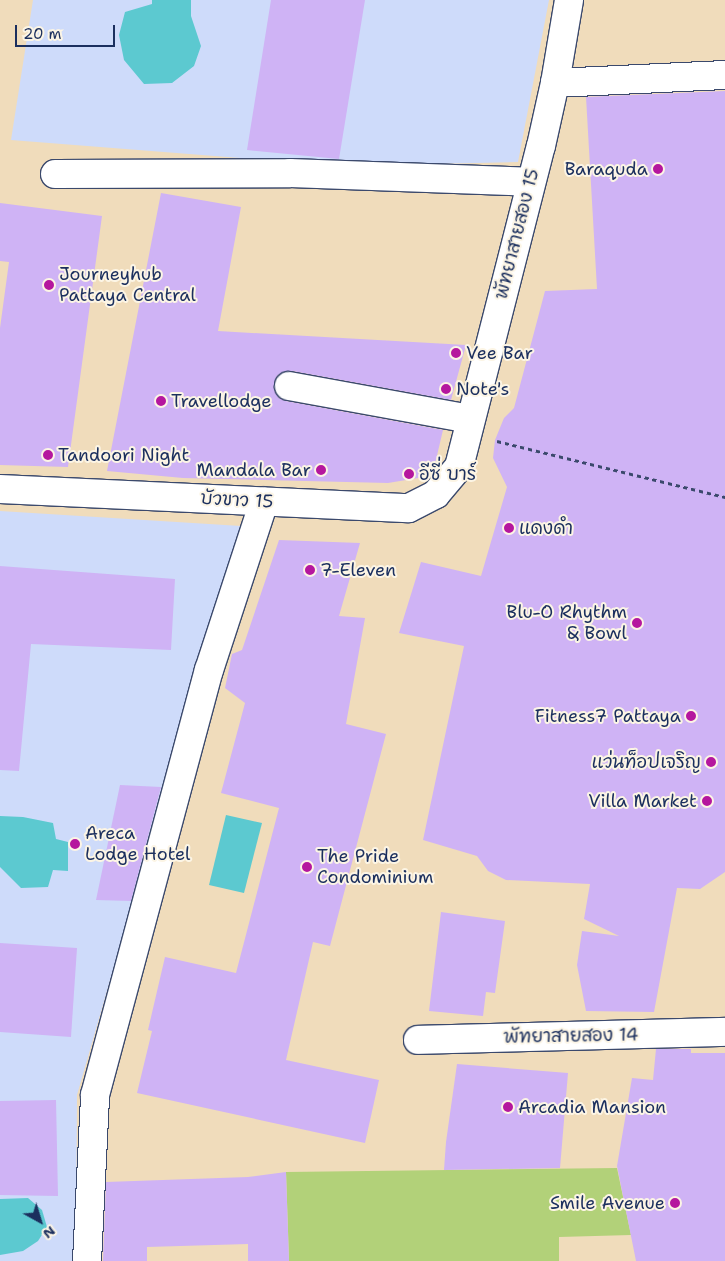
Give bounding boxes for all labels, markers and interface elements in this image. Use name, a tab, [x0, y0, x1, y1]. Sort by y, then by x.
scale bar	[18, 15, 118, 47]
text: 20 m	[23, 24, 62, 44]
place label: Baraquda	[565, 158, 648, 180]
marker: Baraquda	[652, 163, 664, 175]
street label: พัทยาสายสอง 15	[490, 166, 544, 302]
place label: Journeyhub Pattaya Central	[59, 264, 196, 306]
marker: Journeyhub Pattaya Central	[43, 279, 55, 291]
place label: Vee Bar	[466, 342, 533, 364]
marker: Vee Bar	[450, 347, 462, 359]
place label: Note's	[456, 378, 509, 400]
marker: Note's	[440, 383, 452, 395]
place label: Travellodge	[171, 390, 272, 412]
marker: Travellodge	[155, 395, 167, 407]
place label: Tandoori Night	[58, 444, 189, 466]
marker: Tandoori Night	[42, 449, 54, 461]
place label: Mandala Bar	[196, 459, 311, 481]
place label: อีซี่ บาร์	[419, 463, 476, 485]
marker: Mandala Bar	[315, 464, 327, 476]
marker: อีซี่ บาร์	[403, 468, 415, 480]
street label: บัวขาว 15	[200, 487, 274, 513]
place label: แดงดำ	[519, 517, 573, 539]
marker: แดงดำ	[503, 522, 515, 534]
place label: 7-Eleven	[320, 559, 396, 581]
marker: 7-Eleven	[304, 564, 316, 576]
place label: Blu-O Rhythm & Bowl	[506, 602, 627, 644]
marker: Blu-O Rhythm & Bowl	[631, 617, 643, 629]
place label: Fitness7 Pattaya	[535, 705, 681, 727]
marker: Fitness7 Pattaya	[685, 710, 697, 722]
place label: แว่นท็อปเจริญ	[592, 751, 701, 773]
marker: แว่นท็อปเจริญ	[705, 756, 717, 768]
place label: Villa Market	[588, 790, 697, 812]
marker: Villa Market	[701, 795, 713, 807]
place label: Areca Lodge Hotel	[85, 823, 190, 866]
marker: Areca Lodge Hotel	[69, 838, 81, 850]
place label: The Pride Condominium	[317, 846, 433, 889]
marker: The Pride Condominium	[301, 861, 313, 873]
street label: พัทยาสายสอง 14	[503, 1024, 639, 1048]
place label: Arcadia Mansion	[518, 1096, 666, 1118]
marker: Arcadia Mansion	[502, 1101, 514, 1113]
place label: Smile Avenue	[550, 1192, 665, 1214]
north arrow	[15, 1196, 65, 1246]
marker: Smile Avenue	[669, 1197, 681, 1209]
text: N	[39, 1222, 59, 1243]

